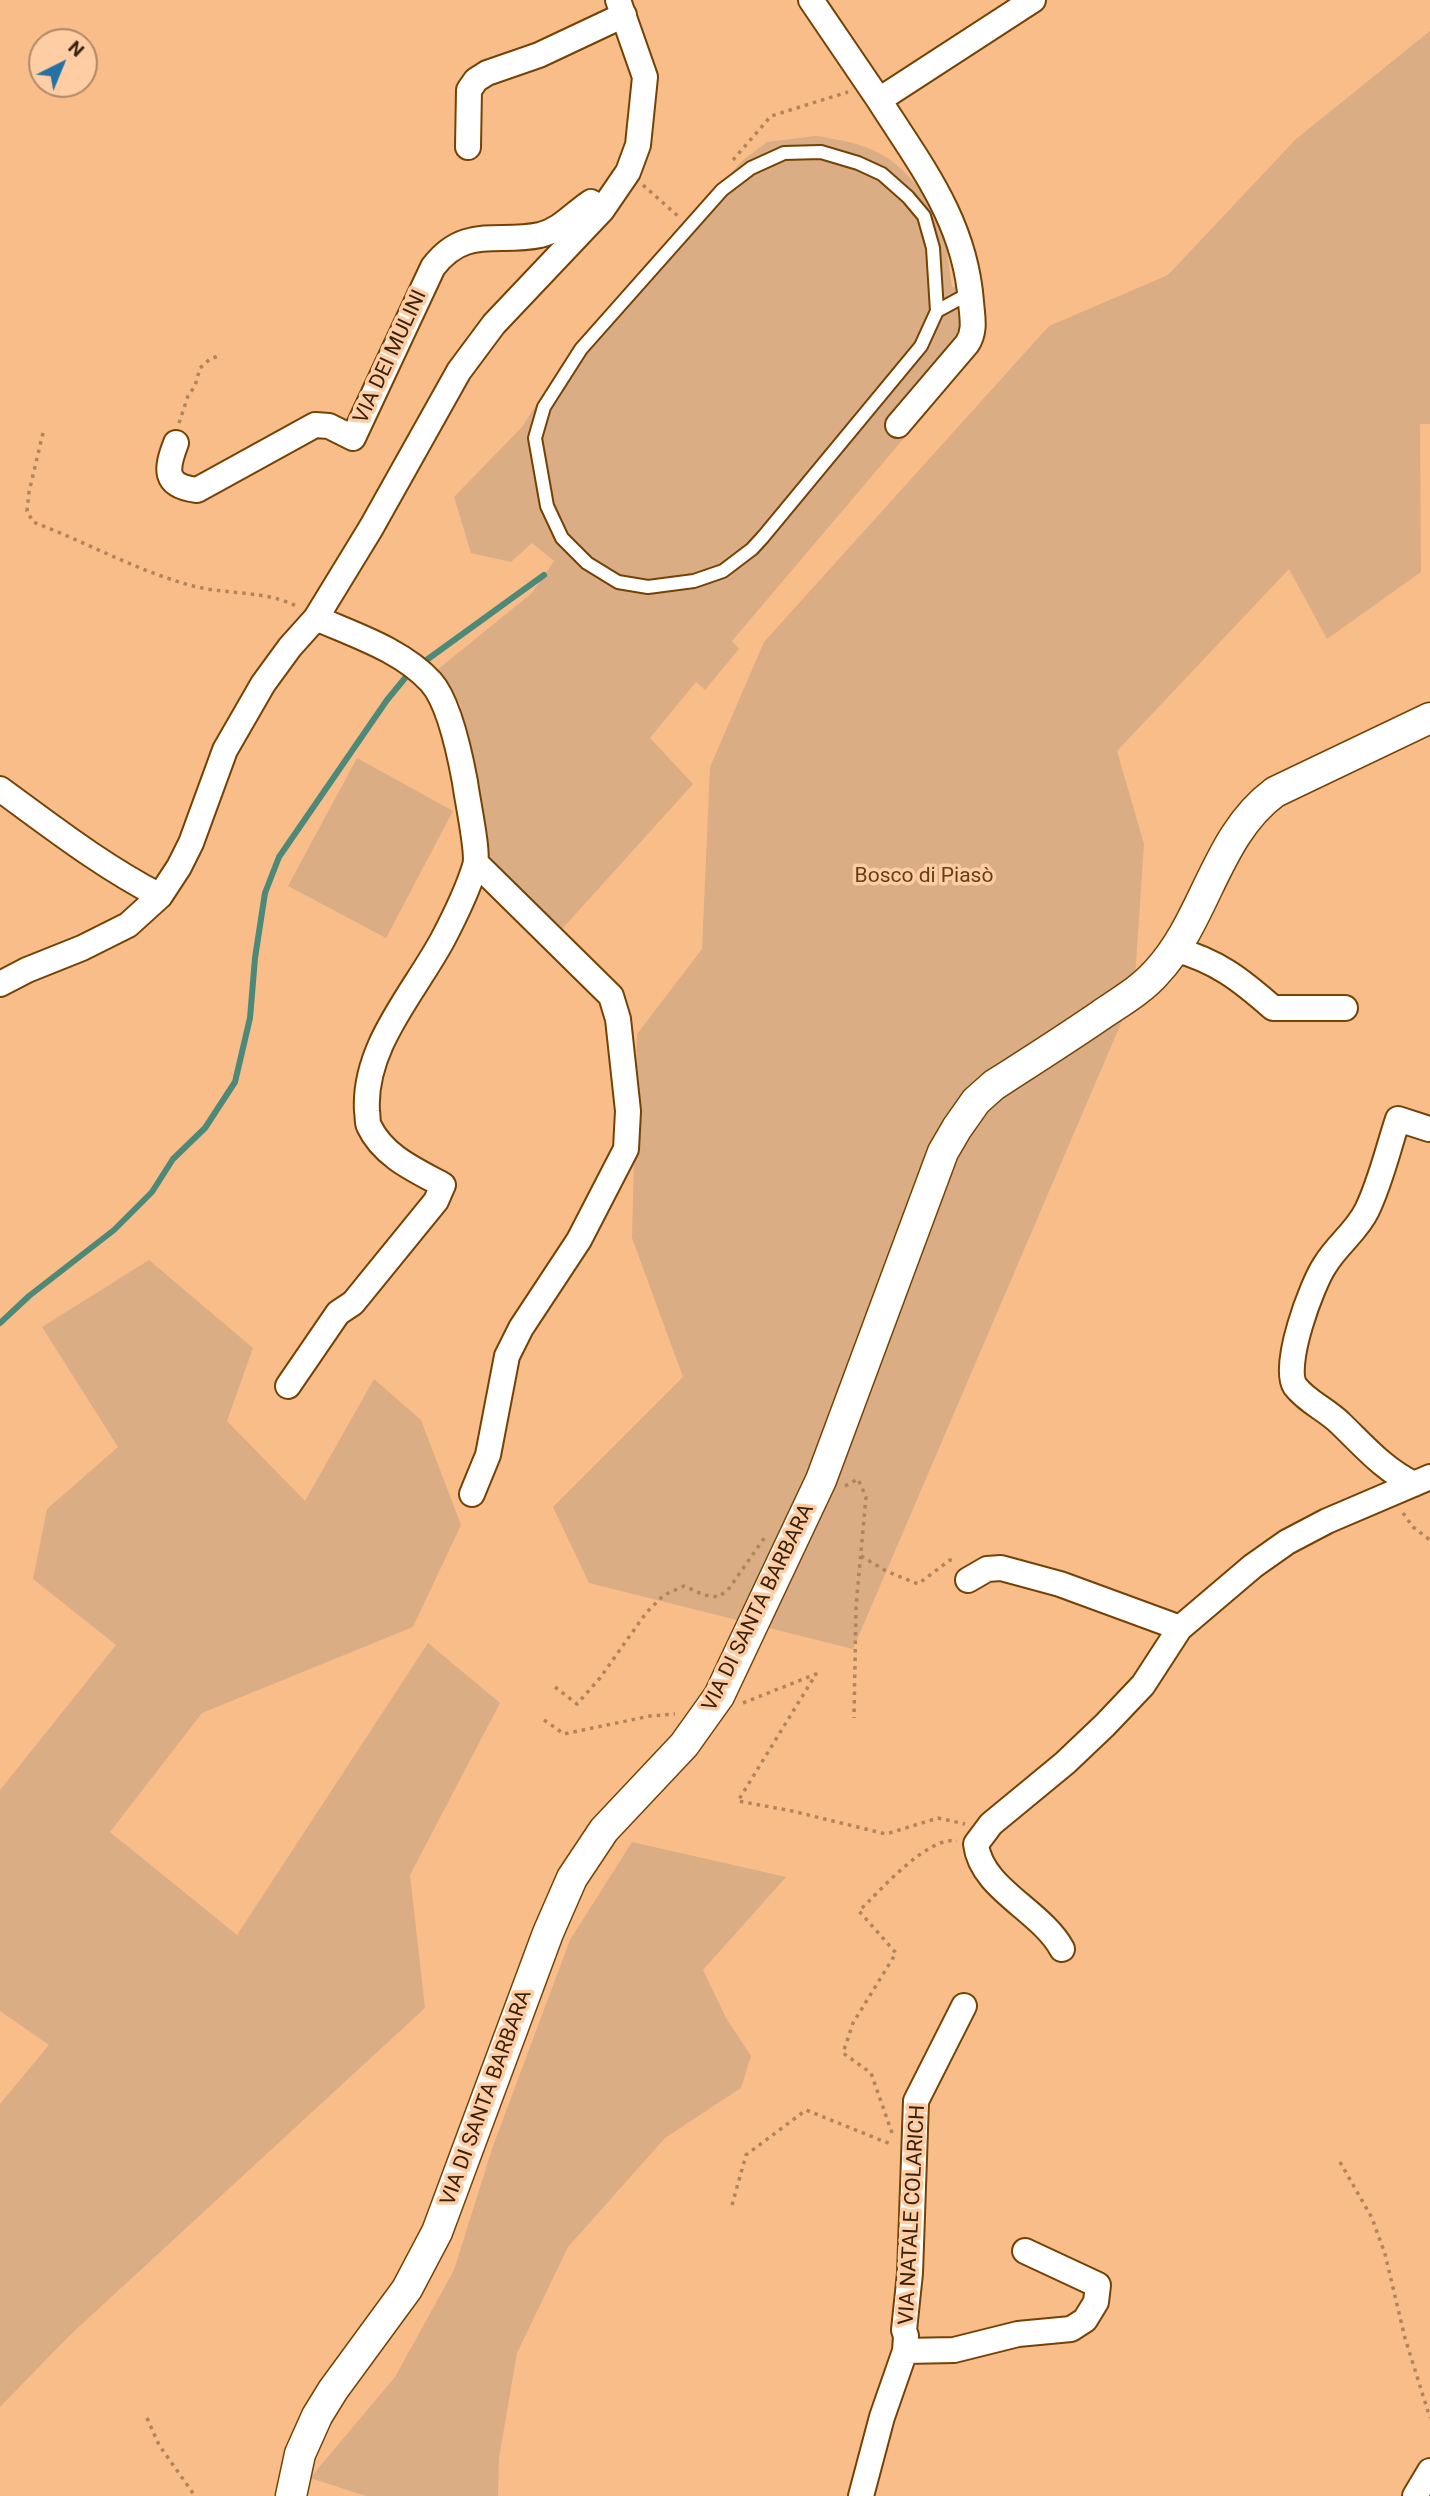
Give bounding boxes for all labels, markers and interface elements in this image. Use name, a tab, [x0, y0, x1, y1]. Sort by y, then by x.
north arrow	[28, 28, 98, 98]
text: N	[64, 36, 89, 62]
street label: VIA DEI MULINI	[349, 286, 433, 428]
park label: Bosco di Piasò	[855, 864, 993, 890]
street label: VIA DI SANTA BARBARA	[698, 1500, 820, 1716]
street label: VIA DI SANTA BARBARA	[436, 1987, 538, 2209]
street label: VIA NATALE COLARICH	[895, 2104, 931, 2326]

